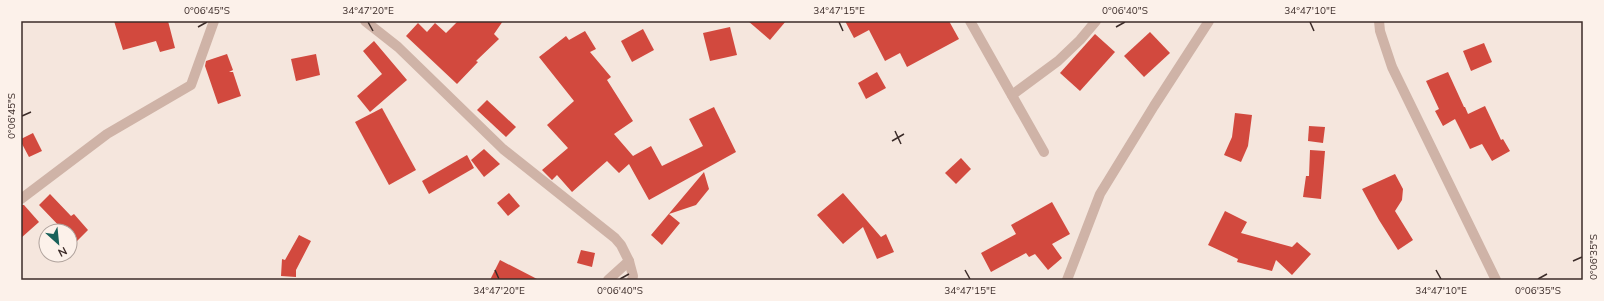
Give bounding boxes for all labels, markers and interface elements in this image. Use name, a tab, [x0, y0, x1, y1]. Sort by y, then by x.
text: 0°06'45"S	[184, 4, 230, 17]
text: 34°47'20"E	[342, 4, 394, 17]
text: 34°47'15"E	[813, 4, 865, 17]
text: 0°06'40"S	[1102, 4, 1148, 17]
text: 34°47'10"E	[1284, 4, 1336, 17]
text: 0°06'45"S	[5, 93, 18, 139]
north arrow	[38, 223, 78, 263]
text: 0°06'35"S	[1587, 234, 1600, 280]
text: N	[56, 244, 69, 260]
text: 34°47'20"E	[473, 284, 525, 297]
text: 0°06'40"S	[597, 284, 643, 297]
text: 34°47'15"E	[944, 284, 996, 297]
text: 34°47'10"E	[1415, 284, 1467, 297]
text: 0°06'35"S	[1515, 284, 1561, 297]

